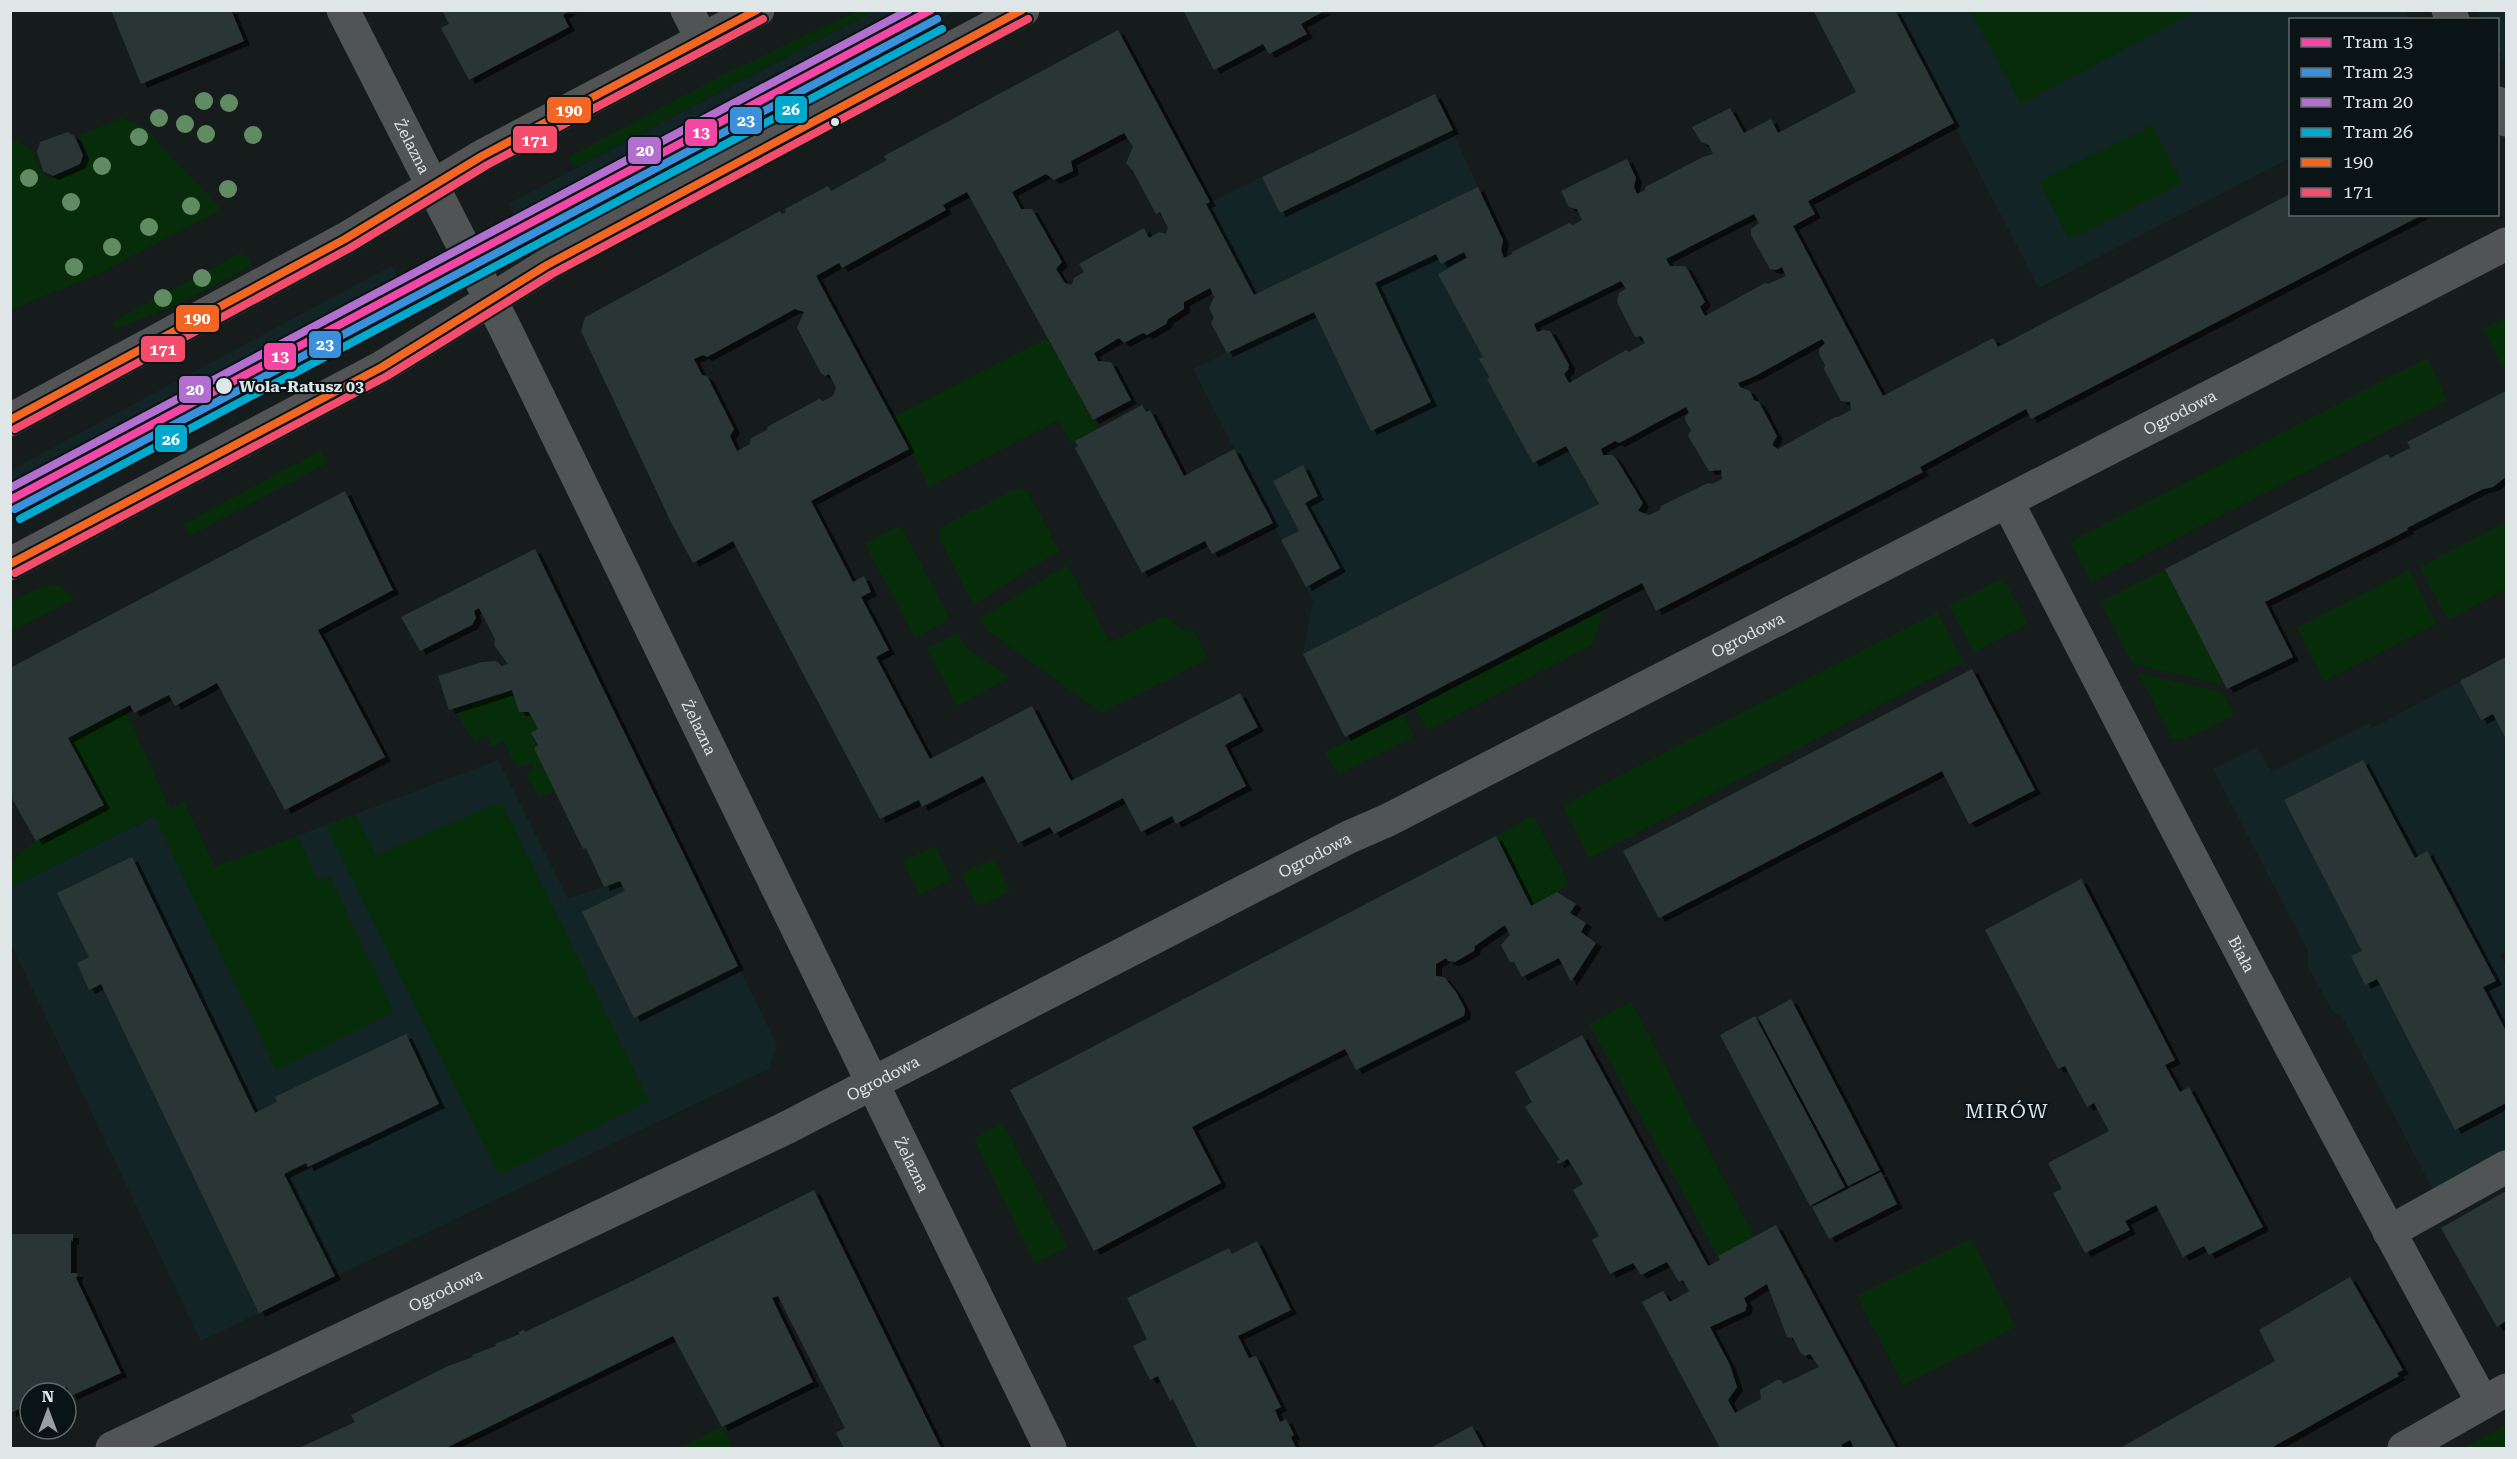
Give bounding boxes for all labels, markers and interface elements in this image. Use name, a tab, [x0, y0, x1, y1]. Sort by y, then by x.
legend	[2289, 18, 2499, 216]
text: Tram 13	[2343, 31, 2413, 52]
text: Tram 23	[2343, 61, 2413, 82]
text: Tram 20	[2343, 91, 2413, 112]
line badge: 26	[774, 95, 808, 124]
line badge: 190	[546, 96, 592, 124]
text: 26	[782, 100, 800, 119]
text: 190	[556, 101, 582, 120]
line badge: 23	[729, 106, 763, 135]
text: 23	[737, 111, 755, 130]
street label: Żelazna	[390, 116, 434, 177]
unlabelled marker	[829, 116, 841, 128]
line badge: 13	[684, 118, 718, 147]
text: Tram 26	[2343, 121, 2413, 142]
text: 13	[692, 123, 710, 142]
line badge: 171	[512, 125, 558, 154]
text: 171	[522, 131, 548, 150]
line badge: 20	[627, 136, 662, 165]
text: 20	[636, 141, 654, 160]
text: 190	[2343, 151, 2373, 172]
text: 171	[2343, 181, 2373, 202]
line badge: 190	[175, 304, 220, 333]
text: 190	[184, 309, 210, 328]
line badge: 23	[308, 330, 342, 359]
line badge: 171	[140, 335, 186, 363]
text: 23	[316, 335, 334, 354]
text: 171	[150, 340, 176, 359]
line badge: 13	[263, 342, 297, 371]
text: 13	[271, 347, 289, 366]
line badge: 20	[178, 375, 212, 404]
marker: Wola-Ratusz 03	[214, 376, 234, 396]
place label: Wola-Ratusz 03	[239, 377, 364, 396]
text: 20	[186, 380, 204, 399]
street label: Ogrodowa	[2140, 386, 2220, 439]
line badge: 26	[154, 424, 188, 453]
text: 26	[162, 430, 180, 449]
street label: Ogrodowa	[1708, 608, 1788, 662]
street label: Żelazna	[677, 697, 720, 758]
street label: Ogrodowa	[1275, 828, 1355, 882]
street label: Biała	[2224, 933, 2259, 976]
street label: Ogrodowa	[843, 1052, 923, 1105]
district label: MIRÓW	[1965, 1099, 2049, 1123]
street label: Żelazna	[890, 1134, 933, 1196]
street label: Ogrodowa	[406, 1264, 486, 1316]
north arrow	[18, 1381, 78, 1441]
text: N	[42, 1387, 54, 1406]

